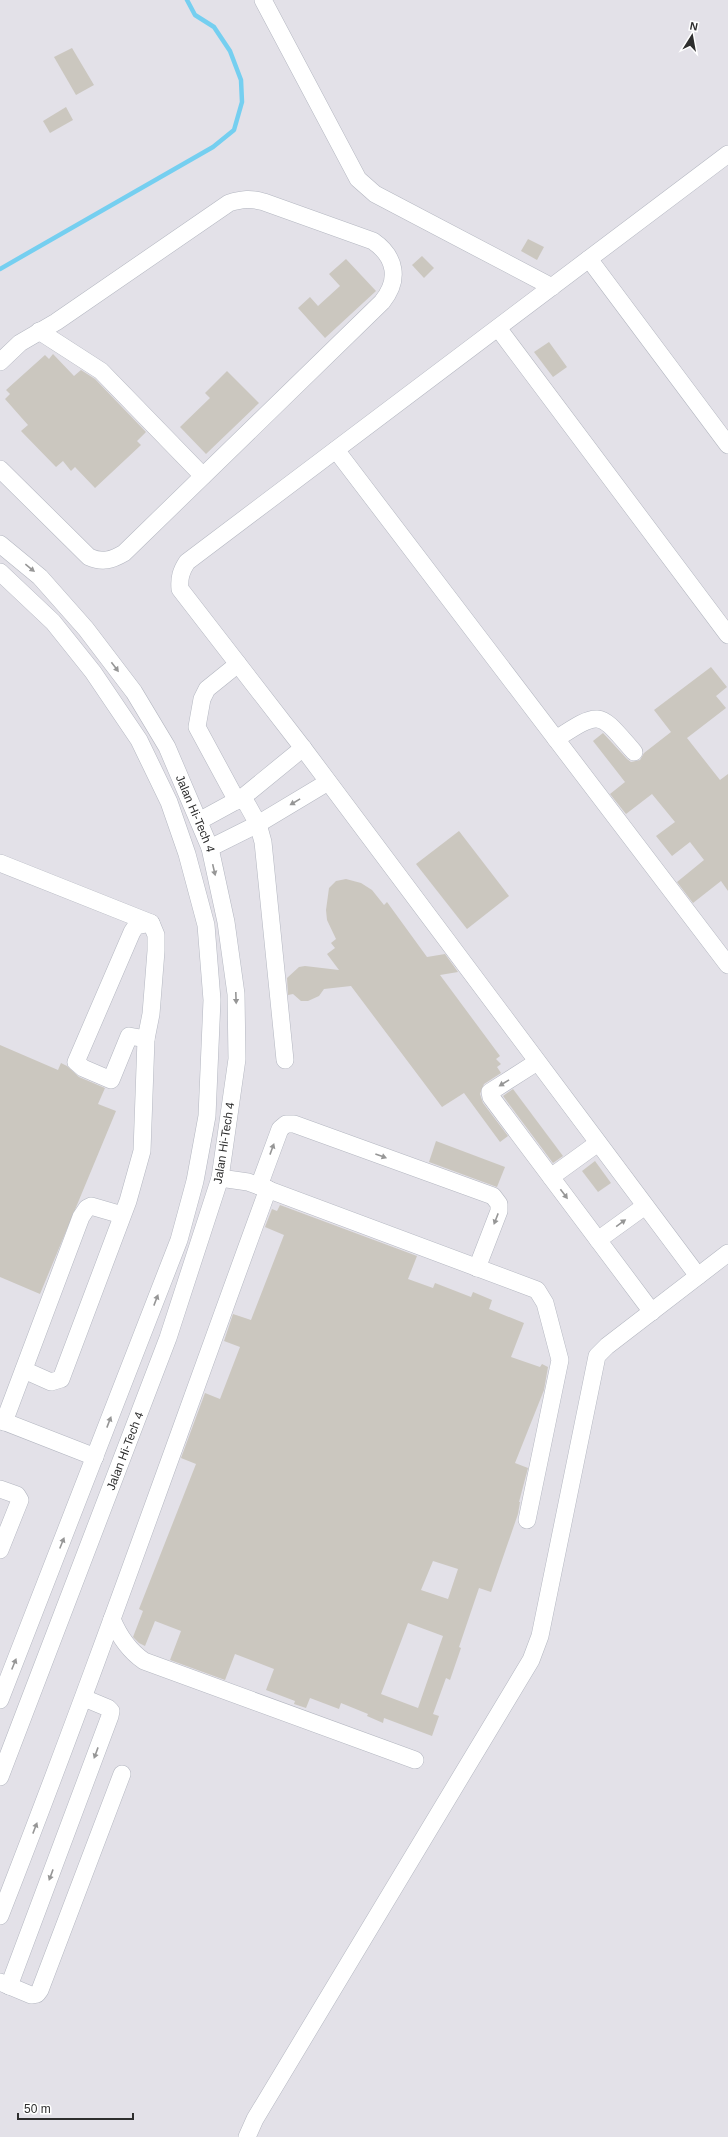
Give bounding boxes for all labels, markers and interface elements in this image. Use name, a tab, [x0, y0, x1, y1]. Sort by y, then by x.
north arrow	[672, 16, 712, 56]
text: N	[689, 20, 699, 33]
one-way arrow	[25, 564, 36, 573]
one-way arrow	[111, 661, 119, 672]
street label: Jalan Hi-Tech 4	[173, 773, 218, 854]
one-way arrow	[289, 799, 301, 806]
one-way arrow	[212, 864, 218, 876]
one-way arrow	[232, 992, 239, 1004]
one-way arrow	[498, 1079, 510, 1086]
street label: Jalan Hi-Tech 4	[211, 1101, 237, 1185]
one-way arrow	[270, 1143, 276, 1155]
one-way arrow	[375, 1153, 387, 1159]
one-way arrow	[560, 1189, 568, 1200]
one-way arrow	[492, 1213, 498, 1225]
one-way arrow	[616, 1219, 627, 1227]
one-way arrow	[153, 1294, 159, 1306]
street label: Jalan Hi-Tech 4	[104, 1410, 146, 1492]
one-way arrow	[107, 1415, 113, 1427]
one-way arrow	[59, 1536, 65, 1548]
one-way arrow	[12, 1657, 18, 1669]
one-way arrow	[93, 1747, 99, 1759]
one-way arrow	[32, 1821, 38, 1833]
one-way arrow	[48, 1869, 54, 1881]
scale bar	[18, 2095, 133, 2121]
text: 50 m	[24, 2102, 51, 2116]

